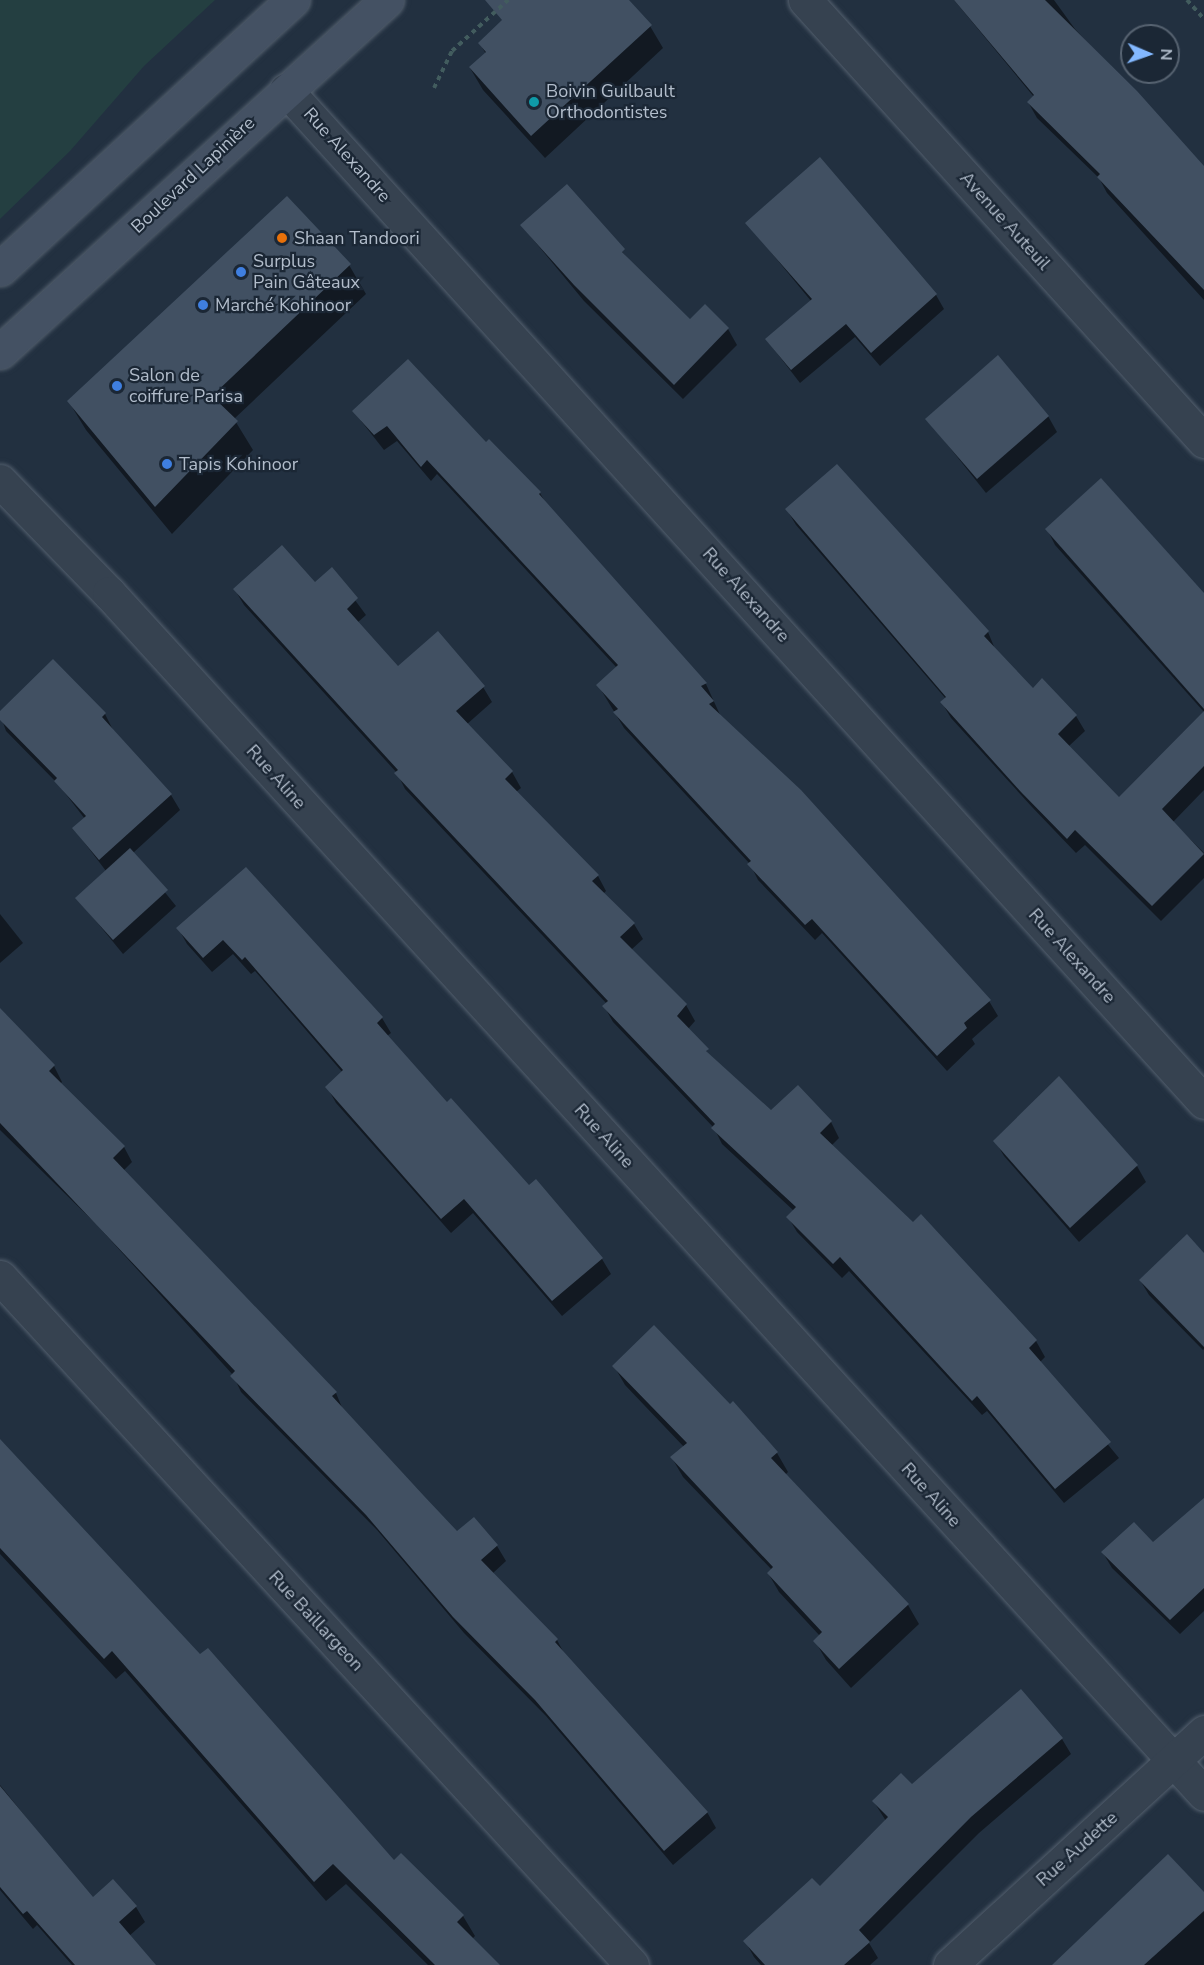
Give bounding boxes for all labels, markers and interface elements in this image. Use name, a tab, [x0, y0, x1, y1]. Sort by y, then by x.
north arrow	[1120, 24, 1180, 84]
text: N	[1155, 48, 1177, 61]
place label: Boivin Guilbault Orthodontistes	[546, 81, 675, 124]
marker: Boivin Guilbault Orthodontistes	[527, 95, 541, 109]
street label: Rue Alexandre	[299, 103, 395, 207]
street label: Boulevard Lapinière	[127, 112, 259, 238]
street label: Avenue Auteuil	[955, 168, 1055, 274]
place label: Shaan Tandoori	[294, 227, 420, 249]
marker: Shaan Tandoori	[275, 231, 289, 245]
place label: Surplus Pain Gâteaux	[253, 251, 360, 294]
marker: Surplus Pain Gâteaux	[234, 265, 248, 279]
place label: Marché Kohinoor	[215, 294, 351, 316]
marker: Marché Kohinoor	[196, 298, 210, 312]
place label: Salon de coiffure Parisa	[129, 365, 243, 407]
marker: Salon de coiffure Parisa	[110, 379, 124, 393]
place label: Tapis Kohinoor	[179, 453, 298, 475]
marker: Tapis Kohinoor	[160, 457, 174, 471]
street label: Rue Alexandre	[698, 543, 794, 647]
street label: Rue Aline	[242, 741, 310, 813]
street label: Rue Alexandre	[1024, 904, 1120, 1008]
street label: Rue Aline	[570, 1100, 638, 1172]
street label: Rue Aline	[897, 1459, 965, 1531]
street label: Rue Baillargeon	[264, 1566, 368, 1676]
street label: Rue Audette	[1032, 1807, 1122, 1891]

